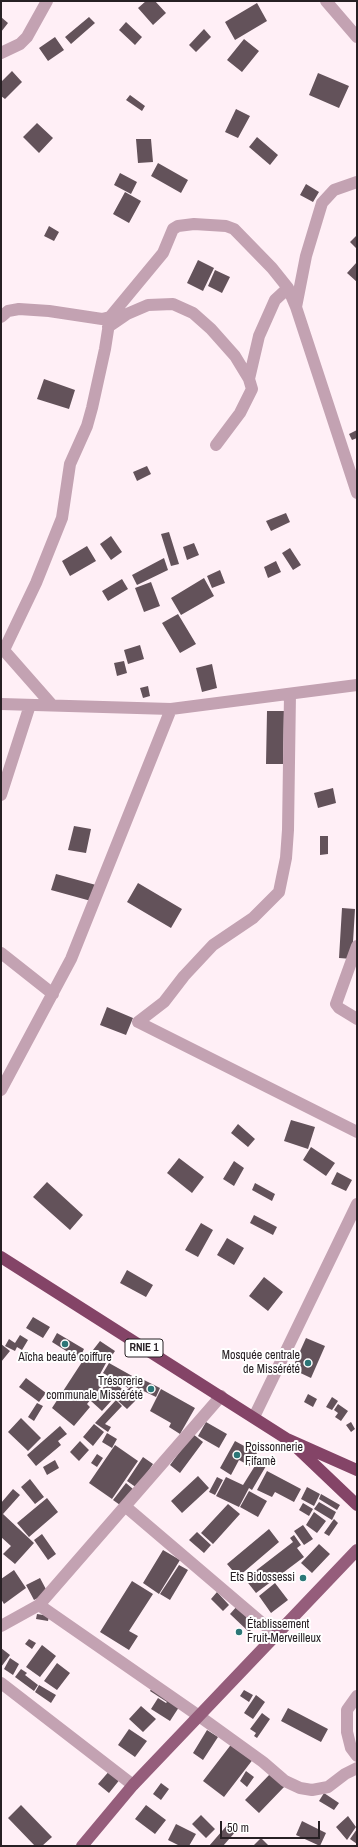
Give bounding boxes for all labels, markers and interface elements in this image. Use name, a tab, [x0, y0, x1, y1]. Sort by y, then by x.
marker: Aïcha beauté coiffure	[60, 1339, 70, 1349]
road number: RNIE 1	[125, 1339, 163, 1357]
place label: Mosquée centrale de Missérété	[222, 1349, 300, 1377]
place label: Aïcha beauté coiffure	[18, 1351, 112, 1365]
marker: Mosquée centrale de Missérété	[303, 1358, 313, 1368]
place label: Trésorerie communale Missérété	[46, 1375, 143, 1403]
marker: Trésorerie communale Missérété	[146, 1384, 156, 1394]
place label: Poissonnerie Fifamè	[245, 1441, 303, 1469]
marker: Poissonnerie Fifamè	[232, 1450, 242, 1460]
place label: Ets Bidossessi	[230, 1571, 295, 1585]
marker: Ets Bidossessi	[298, 1573, 308, 1583]
place label: Établissement Fruit-Merveilleux	[247, 1618, 321, 1646]
marker: Établissement Fruit-Merveilleux	[234, 1627, 244, 1637]
scale bar	[222, 1813, 322, 1839]
text: 50 m	[227, 1820, 249, 1836]

